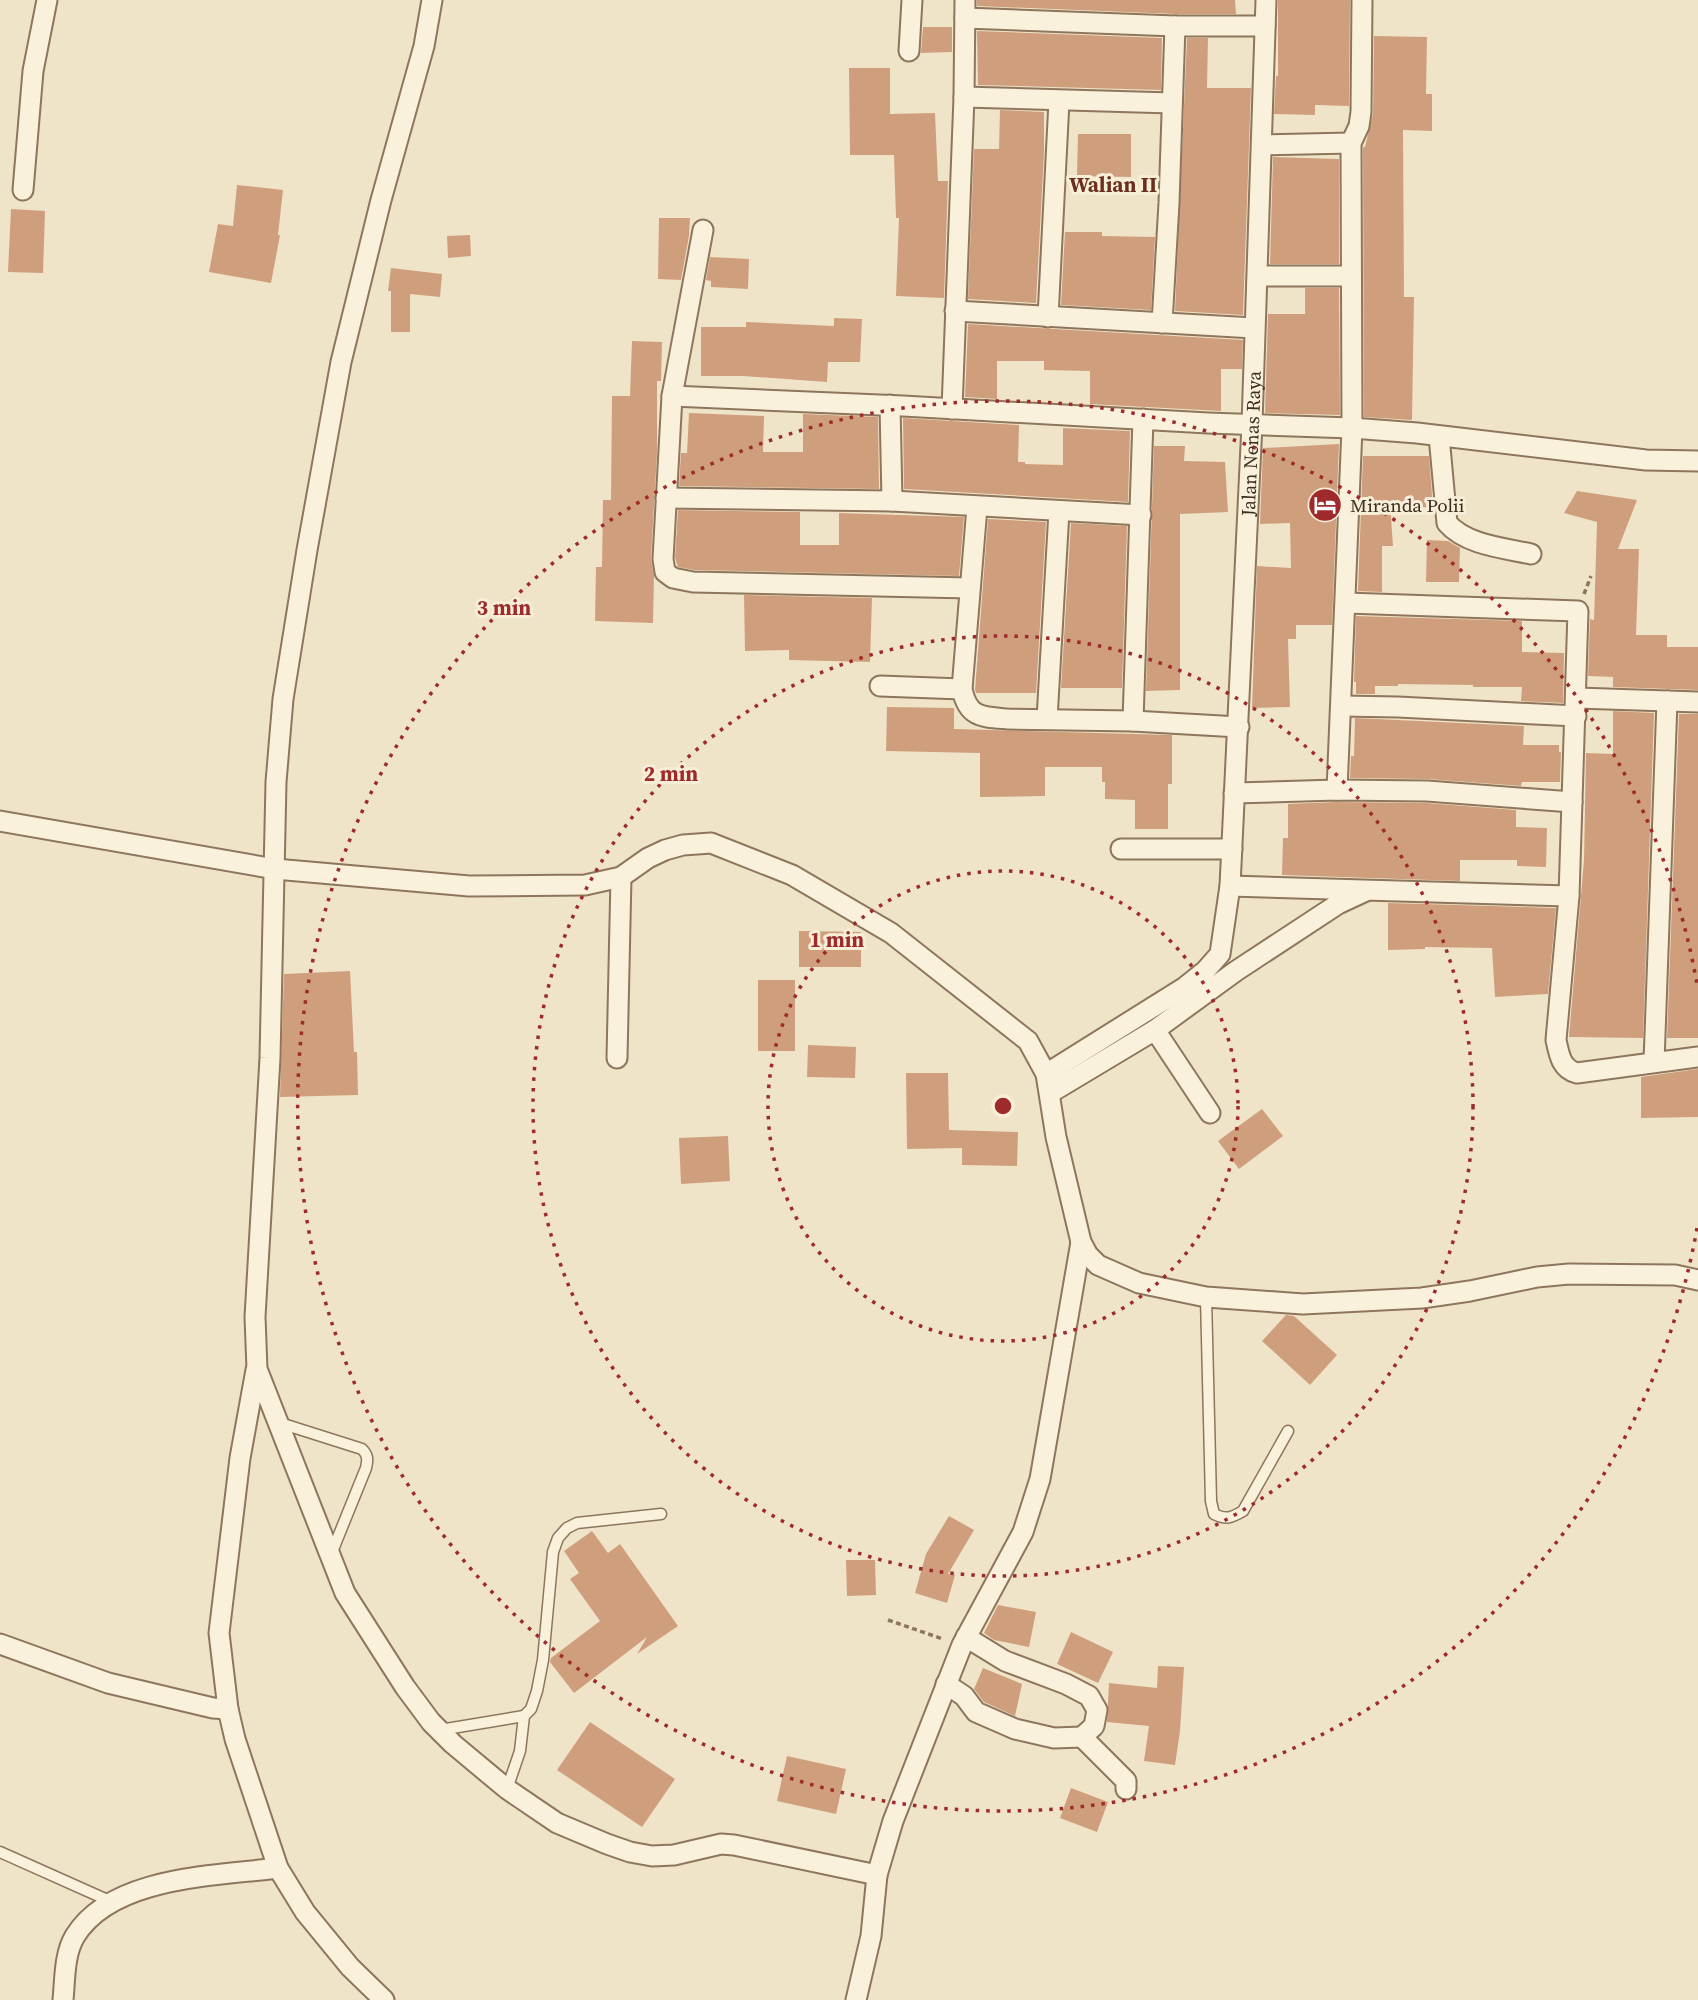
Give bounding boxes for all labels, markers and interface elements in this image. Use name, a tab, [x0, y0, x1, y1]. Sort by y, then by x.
district label: Walian II	[1069, 170, 1157, 199]
street label: Jalan Nenas Raya	[1235, 370, 1267, 518]
hotel icon: Miranda Polii	[1306, 486, 1344, 524]
place label: Miranda Polii	[1350, 492, 1465, 518]
text: 3 min	[477, 593, 531, 622]
text: 2 min	[644, 759, 698, 788]
text: 1 min	[810, 925, 864, 954]
centre of rings	[991, 1094, 1015, 1118]

